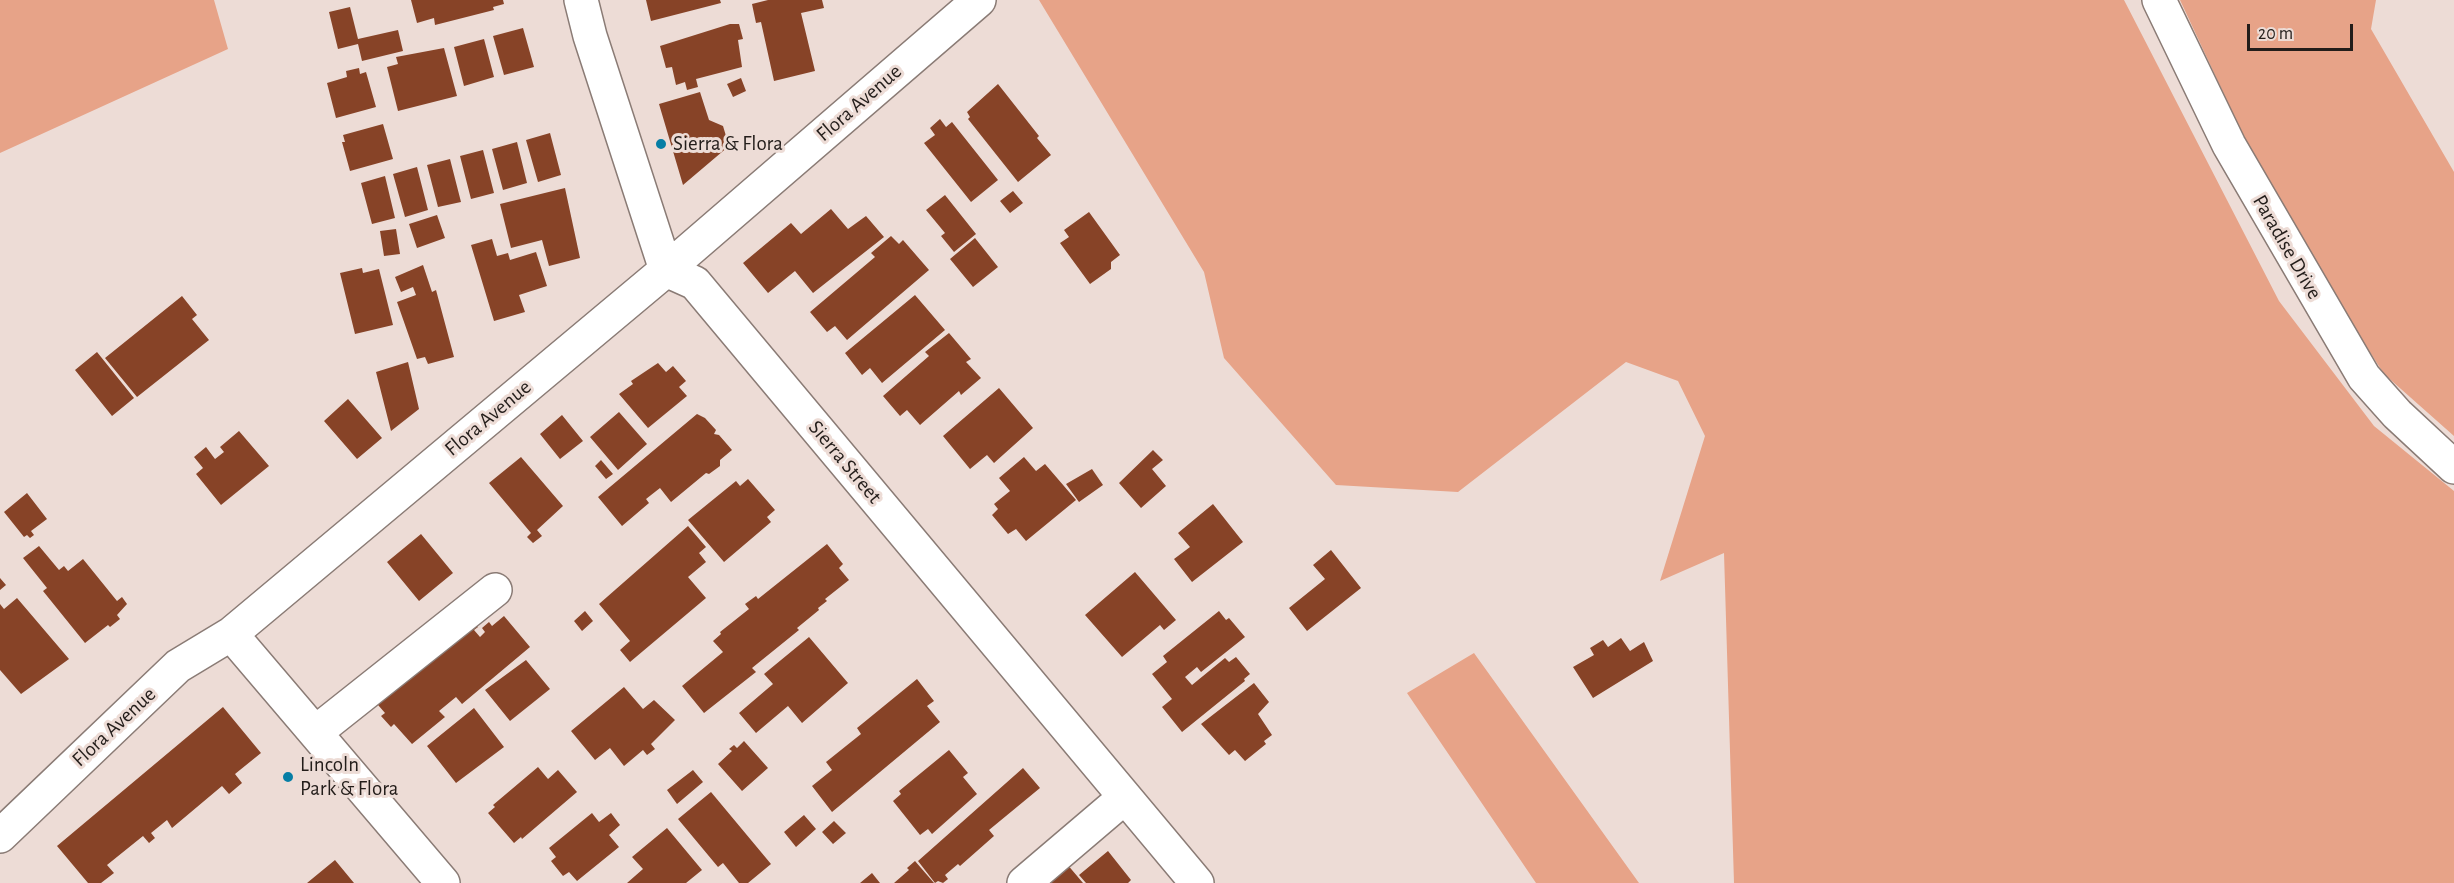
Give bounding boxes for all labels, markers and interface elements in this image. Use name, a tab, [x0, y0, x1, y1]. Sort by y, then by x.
scale bar	[2250, 12, 2356, 50]
text: 20 m	[2258, 25, 2293, 43]
street label: Flora Avenue	[811, 59, 907, 147]
place label: Sierra & Flora	[673, 131, 783, 157]
marker: Sierra & Flora	[654, 137, 668, 151]
street label: Paradise Drive	[2247, 190, 2327, 304]
street label: Flora Avenue	[440, 374, 536, 462]
street label: Sierra Street	[803, 415, 887, 509]
street label: Flora Avenue	[67, 682, 161, 772]
place label: Lincoln Park & Flora	[300, 752, 398, 802]
marker: Lincoln Park & Flora	[281, 770, 295, 784]

